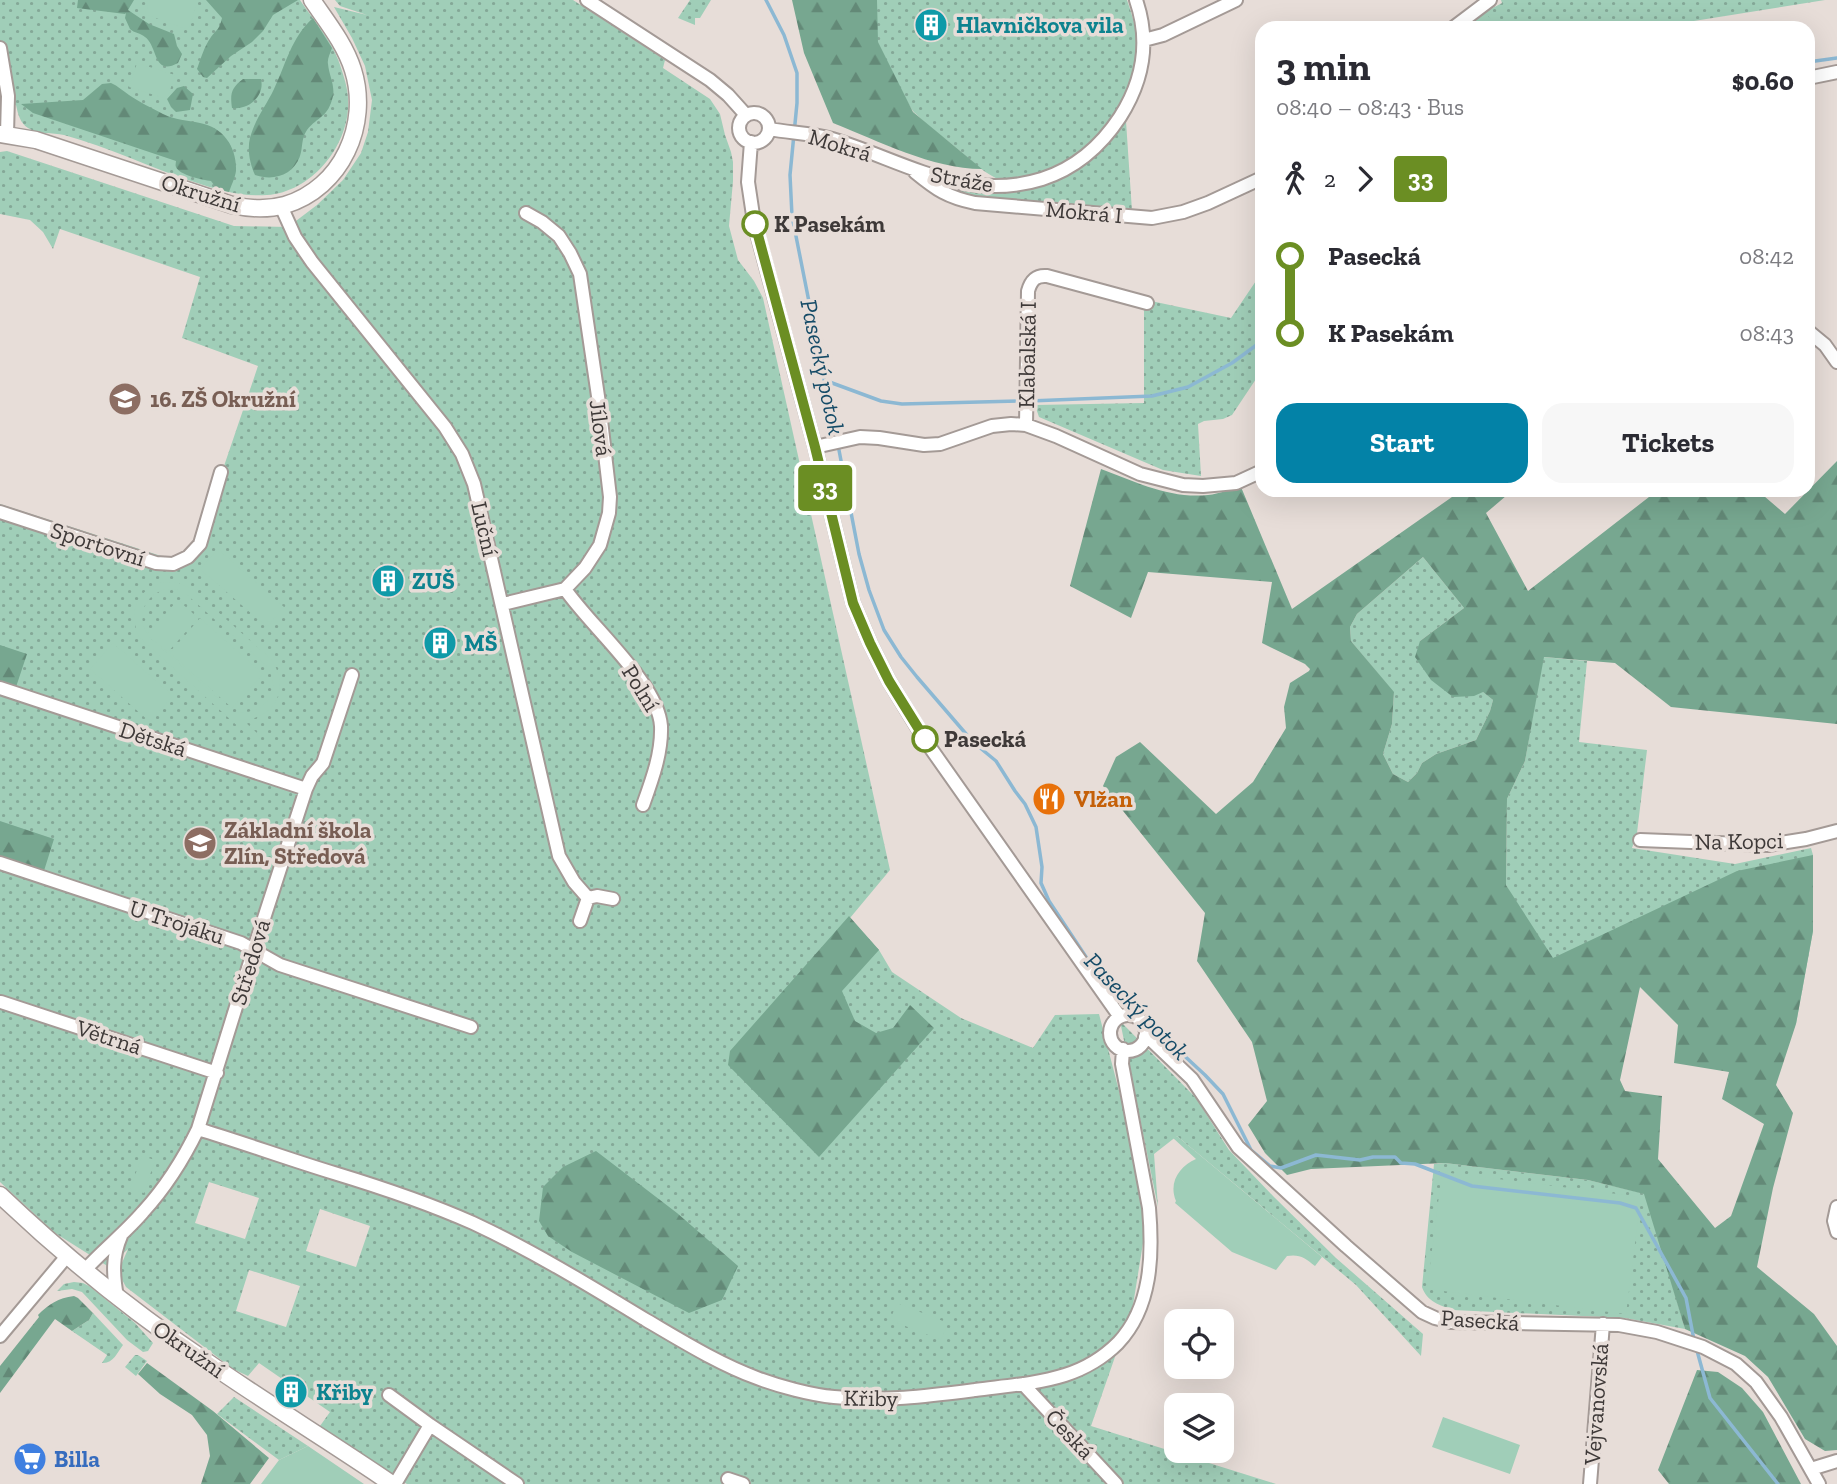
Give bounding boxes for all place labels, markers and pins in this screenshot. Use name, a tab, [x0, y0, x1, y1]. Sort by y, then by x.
building icon: Hlavničkova vila	[912, 6, 950, 44]
place label: Hlavničkova vila	[956, 11, 1124, 39]
place label: K Pasekám	[774, 210, 885, 238]
marker: K Pasekám	[742, 211, 768, 237]
school or university icon: 16. ZŠ Okružní	[106, 380, 144, 418]
place label: 16. ZŠ Okružní	[150, 385, 296, 413]
building icon: ZUŠ	[369, 562, 407, 600]
place label: ZUŠ	[412, 567, 455, 595]
building icon: MŠ	[421, 624, 459, 662]
place label: MŠ	[464, 629, 498, 657]
place label: Pasecká	[944, 725, 1026, 753]
marker: Pasecká	[912, 726, 938, 752]
restaurant icon: Vlžan	[1030, 780, 1068, 818]
place label: Vlžan	[1074, 785, 1133, 813]
place label: Základní škola Zlín, Středová	[224, 816, 372, 870]
school or university icon: Základní škola Zlín, Středová	[181, 824, 219, 862]
building icon: Křiby	[272, 1373, 310, 1411]
place label: Křiby	[316, 1378, 374, 1406]
supermarket icon: Billa	[11, 1440, 49, 1478]
place label: Billa	[54, 1445, 100, 1473]

